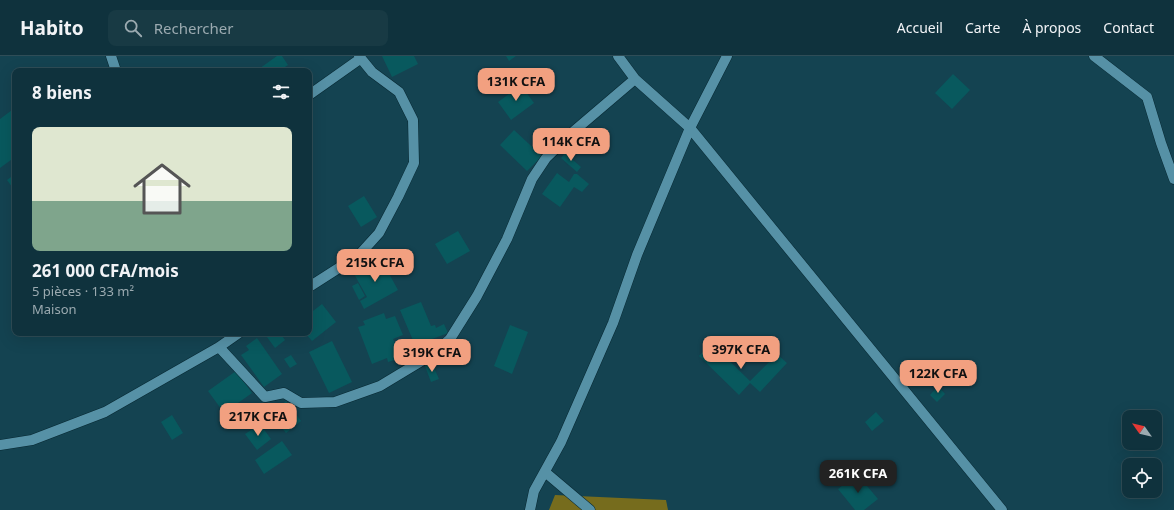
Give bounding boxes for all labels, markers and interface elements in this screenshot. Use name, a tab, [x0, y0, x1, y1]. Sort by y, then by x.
search box	[108, 10, 388, 46]
text: Habito	[20, 15, 84, 41]
icon: search	[122, 17, 144, 39]
text: Rechercher	[154, 18, 233, 38]
text: Accueil	[897, 18, 943, 37]
text: Carte	[965, 18, 1000, 37]
text: À propos	[1022, 18, 1081, 37]
text: Contact	[1103, 18, 1154, 37]
pin: 131K CFA	[475, 68, 557, 102]
text: 131K CFA	[487, 72, 545, 90]
text: 8 biens	[32, 81, 92, 104]
icon: filters	[270, 81, 292, 103]
pin: 114K CFA	[530, 128, 612, 162]
text: 114K CFA	[542, 132, 600, 150]
icon: home	[126, 153, 198, 225]
pin: 215K CFA	[334, 249, 416, 283]
text: 215K CFA	[346, 253, 404, 271]
text: 261 000 CFA/mois	[32, 259, 179, 282]
text: 5 pièces · 133 m²	[32, 282, 134, 300]
text: Maison	[32, 300, 77, 318]
pin: 397K CFA	[700, 336, 782, 370]
pin: 319K CFA	[391, 339, 473, 373]
text: 397K CFA	[712, 340, 770, 358]
text: 319K CFA	[403, 343, 461, 361]
pin: 122K CFA	[897, 360, 979, 394]
text: 122K CFA	[909, 364, 967, 382]
pin: 217K CFA	[217, 403, 299, 437]
text: 217K CFA	[229, 407, 287, 425]
north arrow	[1122, 410, 1162, 450]
map controls	[1122, 410, 1162, 498]
button: locate	[1122, 458, 1162, 498]
pin: 261K CFA	[817, 460, 899, 494]
text: 261K CFA	[829, 464, 887, 482]

